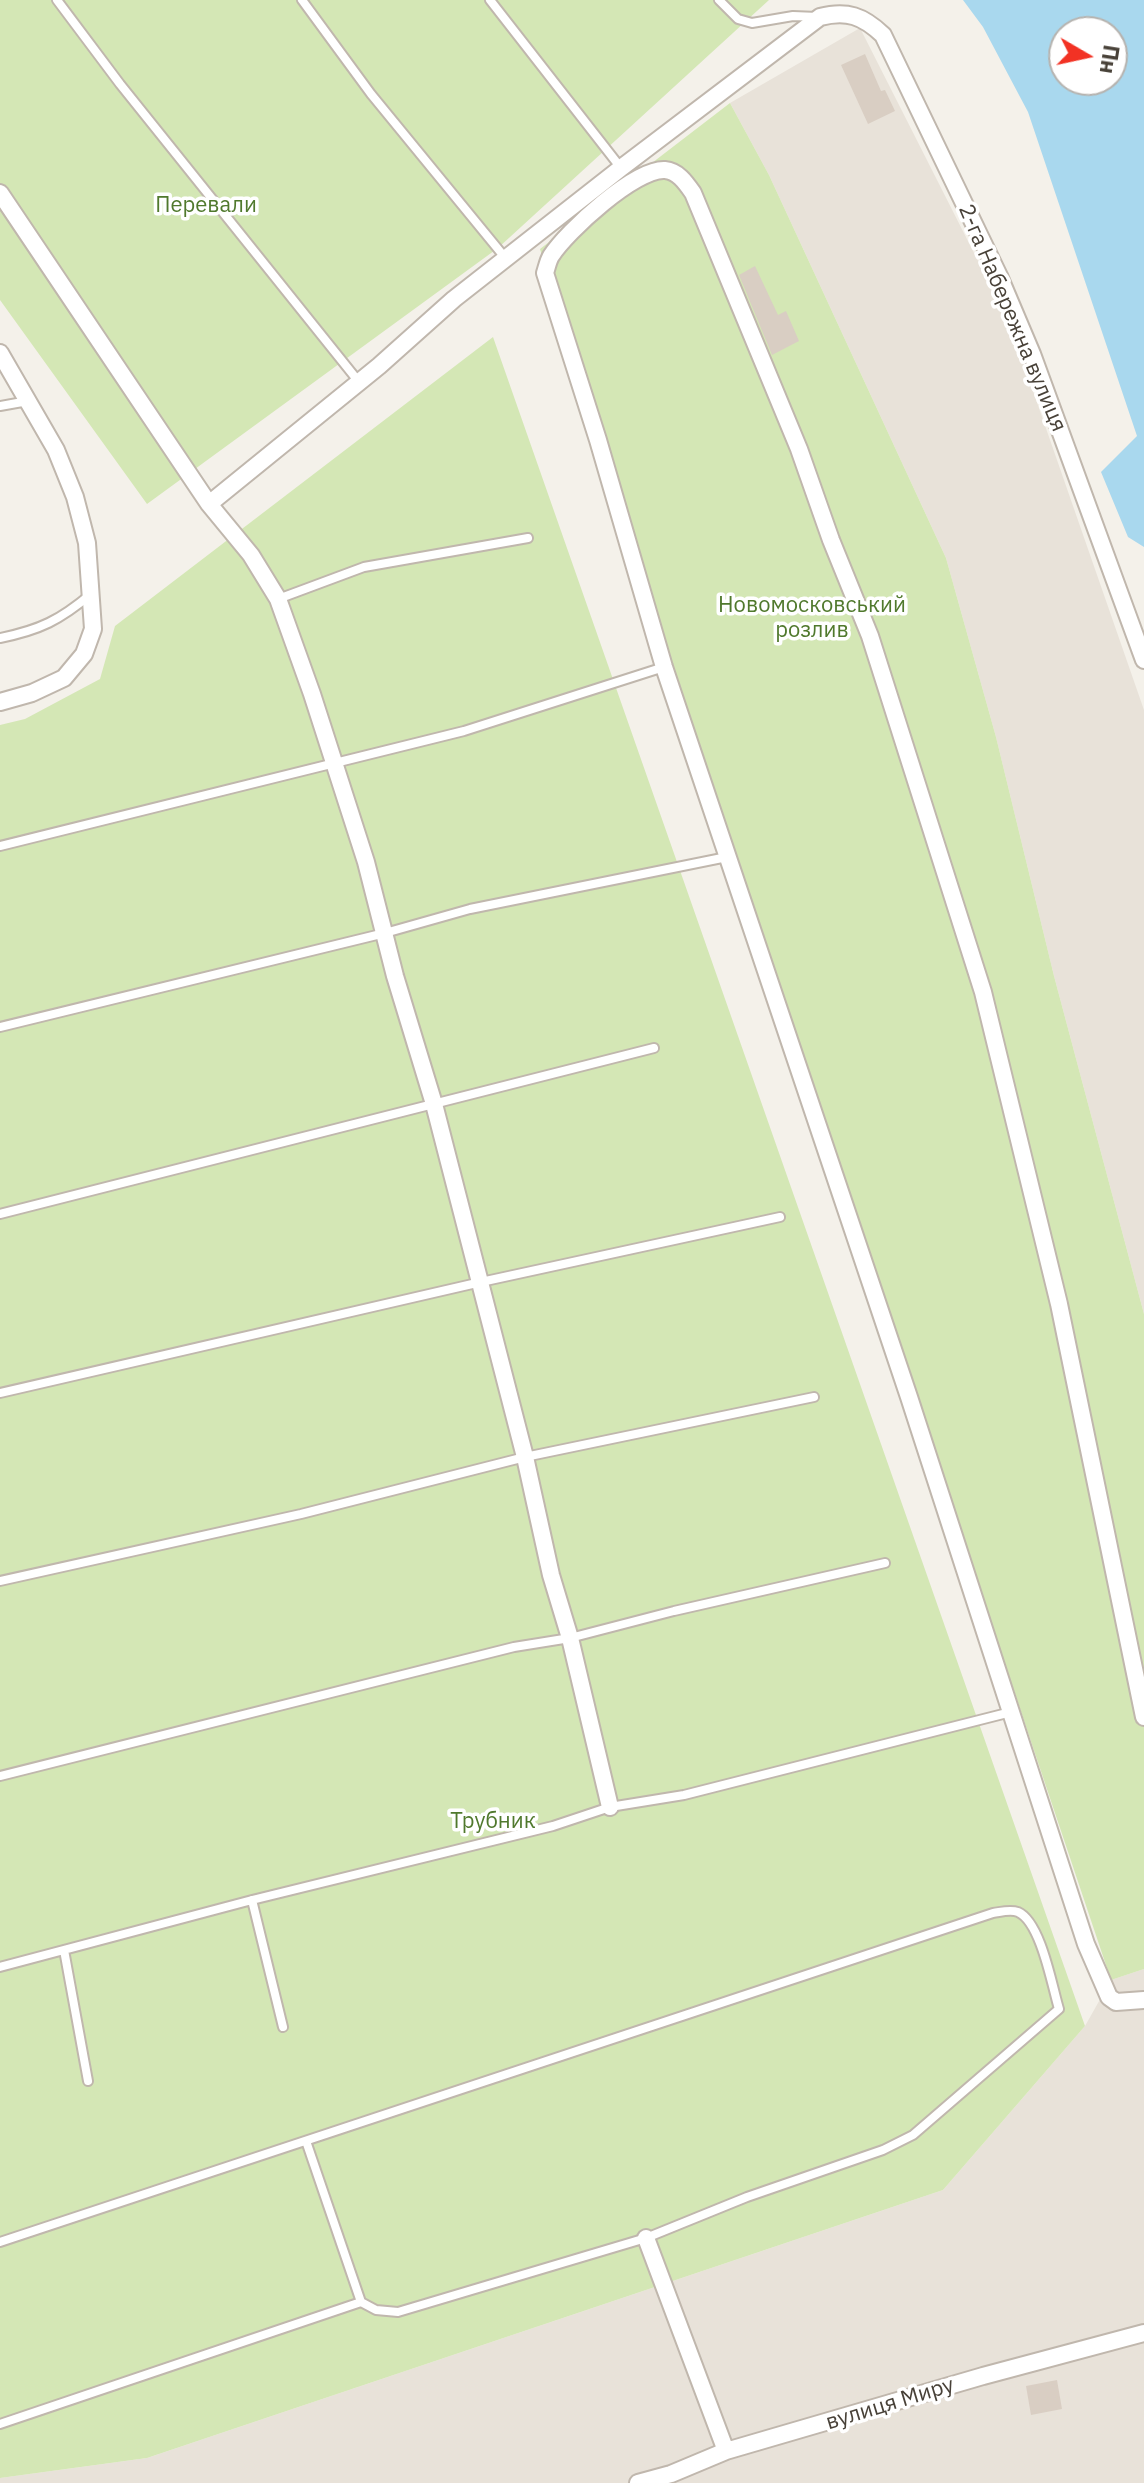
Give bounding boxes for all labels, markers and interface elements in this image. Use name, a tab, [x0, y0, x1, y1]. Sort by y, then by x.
north arrow	[1048, 16, 1128, 96]
text: Пн	[1094, 43, 1127, 76]
park label: Перевали	[155, 193, 257, 219]
street label: 2-га Набережна вулиця	[952, 200, 1072, 436]
park label: Новомосковський розлив	[718, 593, 906, 644]
park label: Трубник	[450, 1809, 536, 1835]
street label: вулиця Миру	[823, 2372, 957, 2436]

